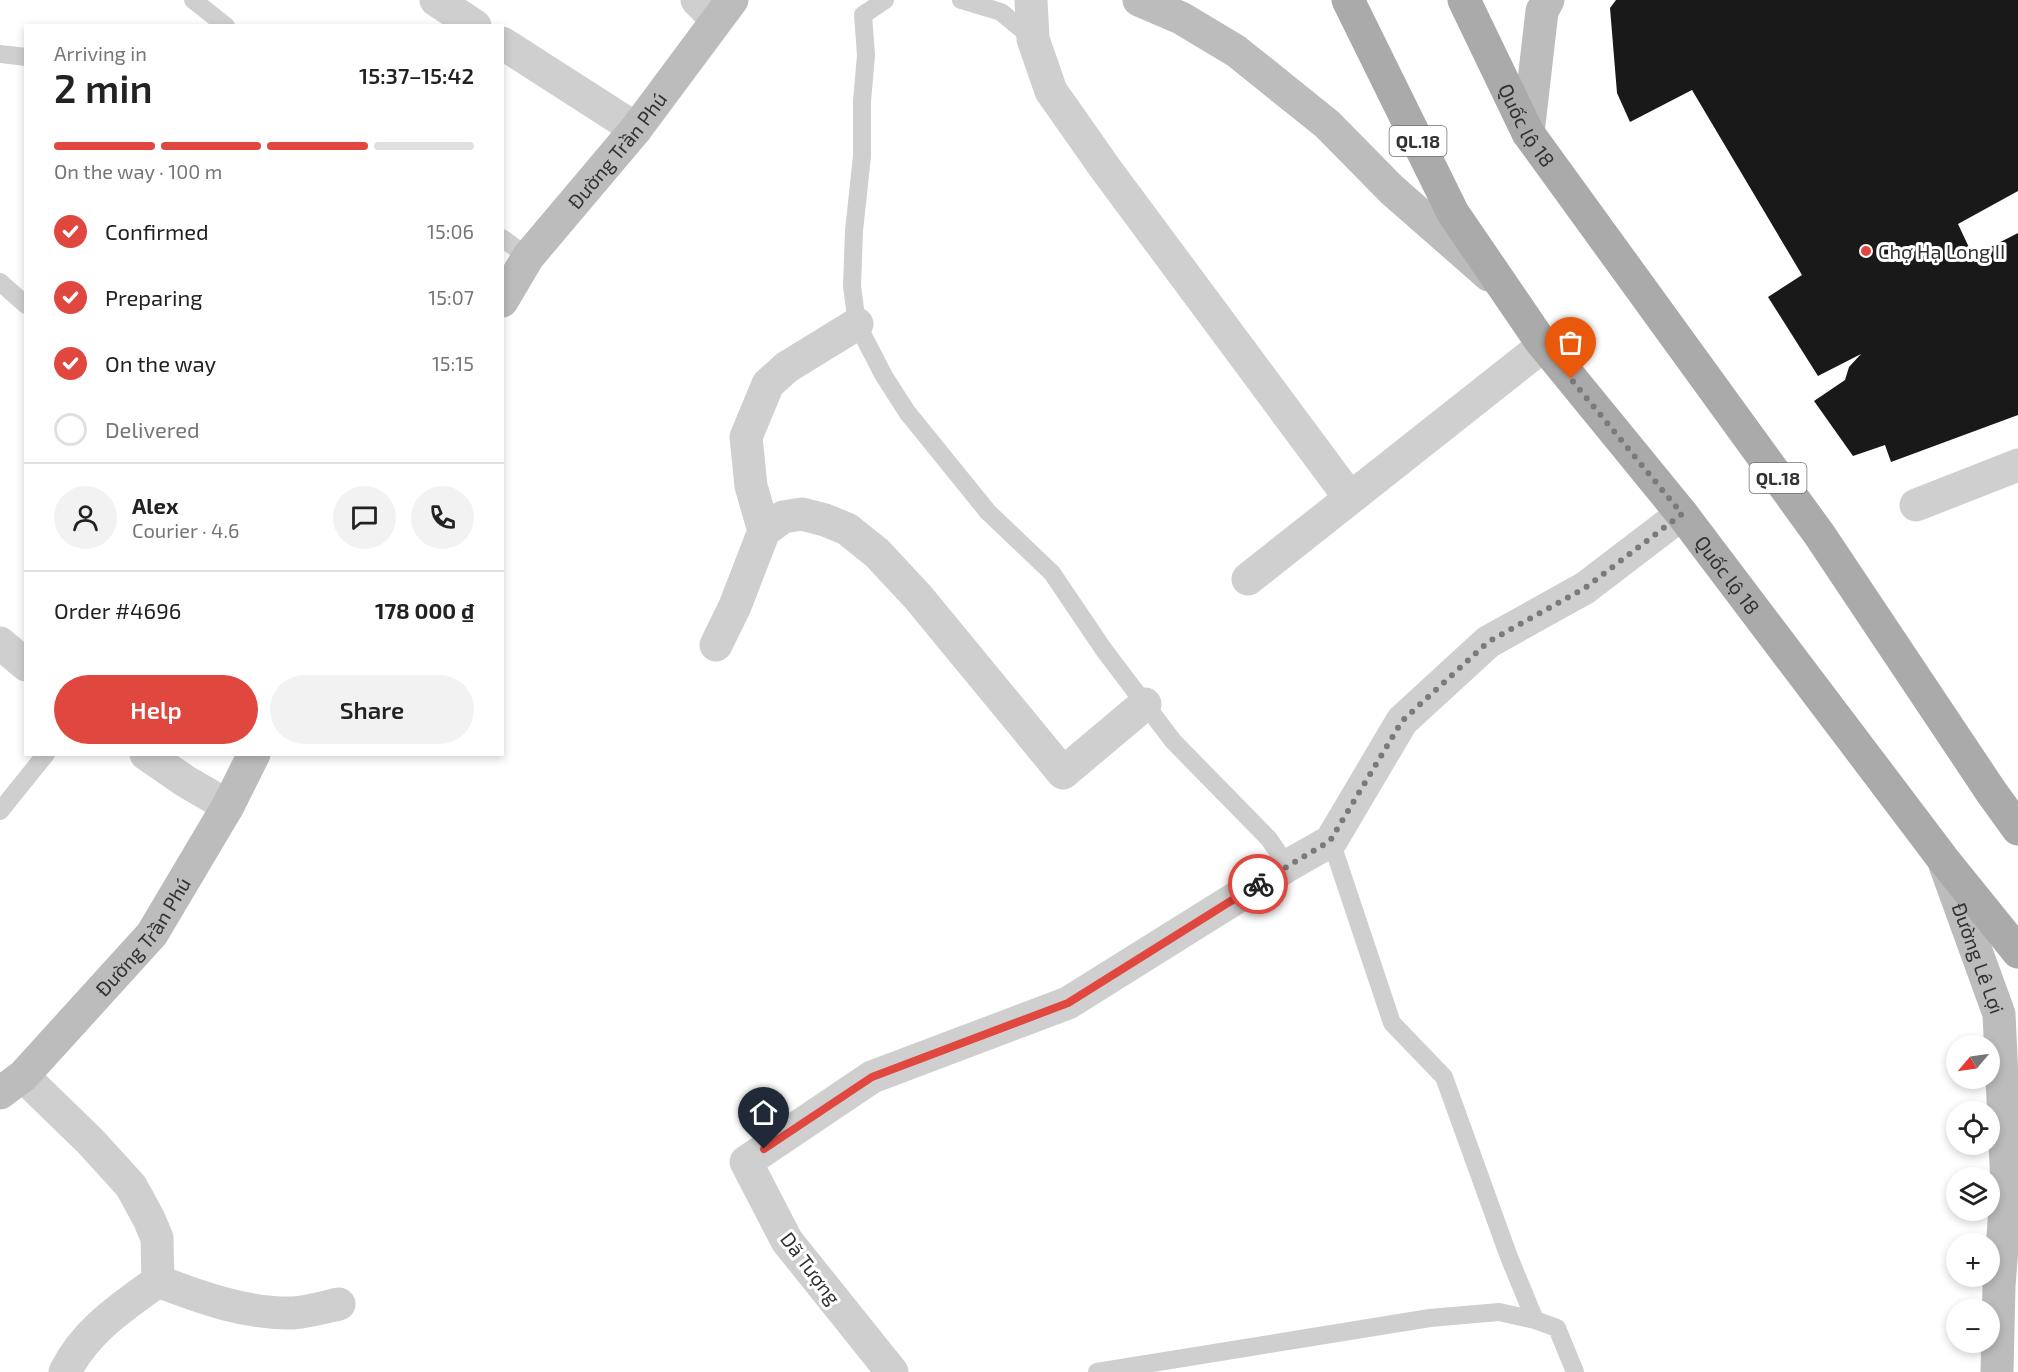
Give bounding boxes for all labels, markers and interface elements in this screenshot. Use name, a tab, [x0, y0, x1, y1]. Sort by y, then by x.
text: Arriving in	[54, 41, 147, 65]
text: 15:37–15:42	[359, 62, 474, 88]
text: 2 min	[54, 64, 153, 111]
street label: Quốc lộ 18	[1494, 79, 1560, 171]
street label: Đường Trần Phú	[562, 87, 671, 213]
road number: QL.18	[1390, 126, 1446, 156]
text: On the way · 100 m	[54, 159, 222, 183]
icon: check	[54, 215, 87, 248]
text: Confirmed	[105, 218, 209, 244]
text: 15:06	[427, 219, 474, 243]
place label: Chợ Hạ Long II	[1878, 239, 2005, 263]
marker: Chợ Hạ Long II	[1859, 244, 1873, 258]
icon: check	[54, 281, 87, 314]
text: Preparing	[105, 284, 203, 310]
text: 15:07	[428, 285, 474, 309]
pin	[1545, 317, 1596, 379]
icon: bag	[1554, 326, 1587, 359]
icon: check	[54, 347, 87, 380]
text: On the way	[105, 350, 216, 376]
text: 15:15	[432, 351, 474, 375]
text: Delivered	[105, 416, 200, 442]
road number: QL.18	[1750, 463, 1806, 493]
button: person	[54, 486, 117, 549]
button: chat	[333, 486, 396, 549]
button: phone	[411, 486, 474, 549]
text: Alex	[132, 492, 178, 518]
text: Courier · 4.6	[132, 518, 239, 542]
street label: Quốc lộ 18	[1690, 531, 1765, 619]
text: Order #4696	[54, 597, 181, 623]
text: 178 000 ₫	[375, 597, 474, 623]
button: Help	[54, 675, 258, 744]
button: Share	[270, 675, 474, 744]
courier	[1228, 854, 1288, 914]
icon: bike	[1242, 868, 1275, 901]
street label: Đường Trần Phú	[90, 873, 195, 1001]
street label: Đường Lê Lợi	[1948, 899, 2010, 1017]
north arrow	[1946, 1035, 2000, 1089]
map controls	[1946, 1035, 2000, 1353]
pin	[738, 1087, 789, 1149]
icon: home	[747, 1096, 780, 1129]
button: locate	[1946, 1101, 2000, 1155]
button: layers	[1946, 1167, 2000, 1221]
street label: Dã Tượng	[776, 1227, 846, 1309]
button: +	[1946, 1233, 2000, 1287]
button: −	[1946, 1299, 2000, 1353]

